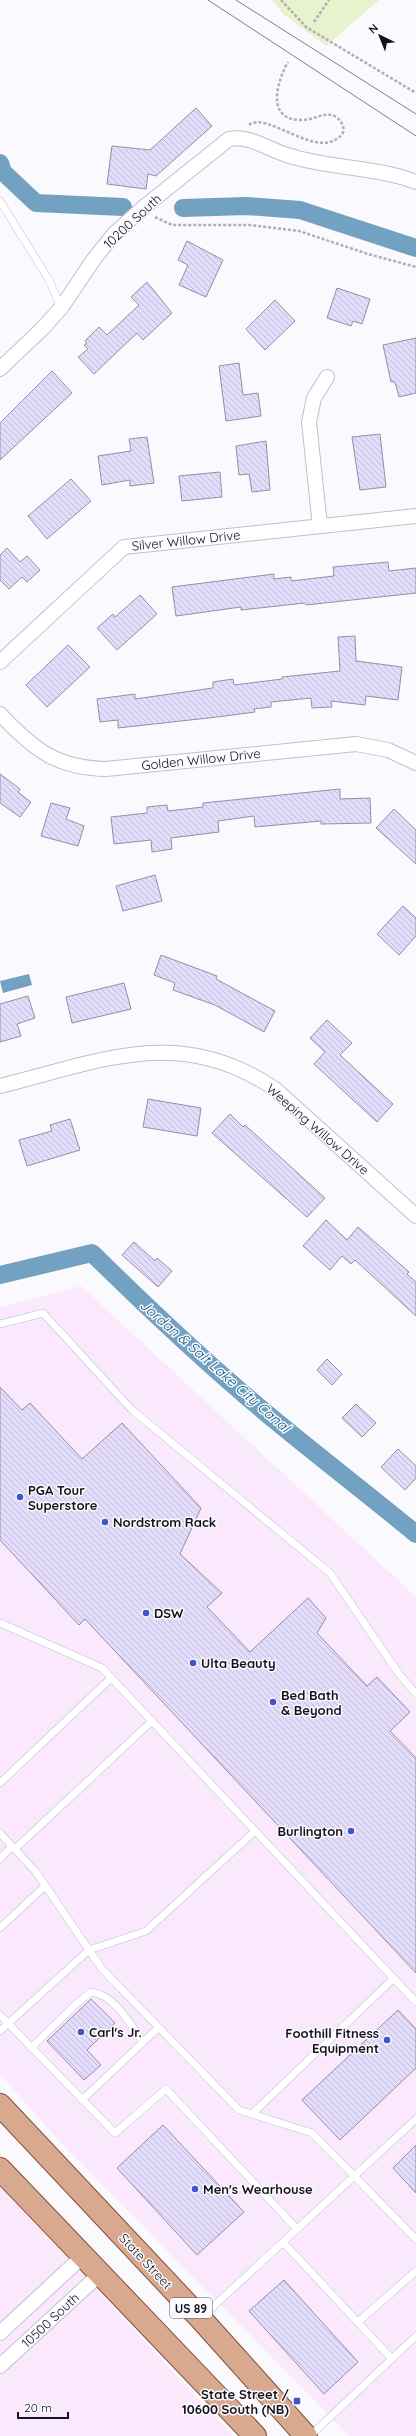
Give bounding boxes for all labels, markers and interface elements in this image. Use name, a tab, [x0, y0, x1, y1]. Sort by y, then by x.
north arrow	[360, 16, 400, 56]
text: N	[365, 21, 381, 37]
street label: 10200 South	[100, 190, 164, 252]
street label: Silver Willow Drive	[131, 526, 241, 554]
street label: Golden Willow Drive	[141, 745, 261, 773]
street label: Weeping Willow Drive	[263, 1080, 373, 1178]
water label: Jordan & Salt Lake City Canal	[136, 1296, 295, 1437]
place label: PGA Tour Superstore	[28, 1482, 98, 1513]
marker: PGA Tour Superstore	[15, 1492, 25, 1502]
place label: Nordstrom Rack	[113, 1514, 216, 1530]
marker: Nordstrom Rack	[100, 1517, 110, 1527]
place label: DSW	[154, 1605, 184, 1621]
marker: DSW	[141, 1608, 151, 1618]
place label: Ulta Beauty	[201, 1655, 276, 1671]
marker: Ulta Beauty	[188, 1658, 198, 1668]
place label: Bed Bath & Beyond	[281, 1687, 342, 1718]
marker: Bed Bath & Beyond	[268, 1697, 278, 1707]
place label: Burlington	[277, 1823, 343, 1839]
marker: Burlington	[346, 1826, 356, 1836]
place label: Carl's Jr.	[89, 2024, 142, 2040]
place label: Foothill Fitness Equipment	[285, 2025, 379, 2056]
marker: Carl's Jr.	[76, 2027, 86, 2037]
marker: Foothill Fitness Equipment	[382, 2035, 392, 2045]
place label: Men's Wearhouse	[203, 2181, 313, 2197]
marker: Men's Wearhouse	[190, 2184, 200, 2194]
street label: State Street	[116, 2230, 176, 2292]
street label: 10500 South	[18, 2289, 82, 2351]
road number: US 89	[170, 2298, 212, 2318]
place label: State Street / 10600 South (NB)	[182, 2386, 289, 2417]
scale bar	[18, 2394, 68, 2420]
marker: State Street / 10600 South (NB)	[292, 2396, 302, 2406]
text: 20 m	[24, 2400, 52, 2415]

